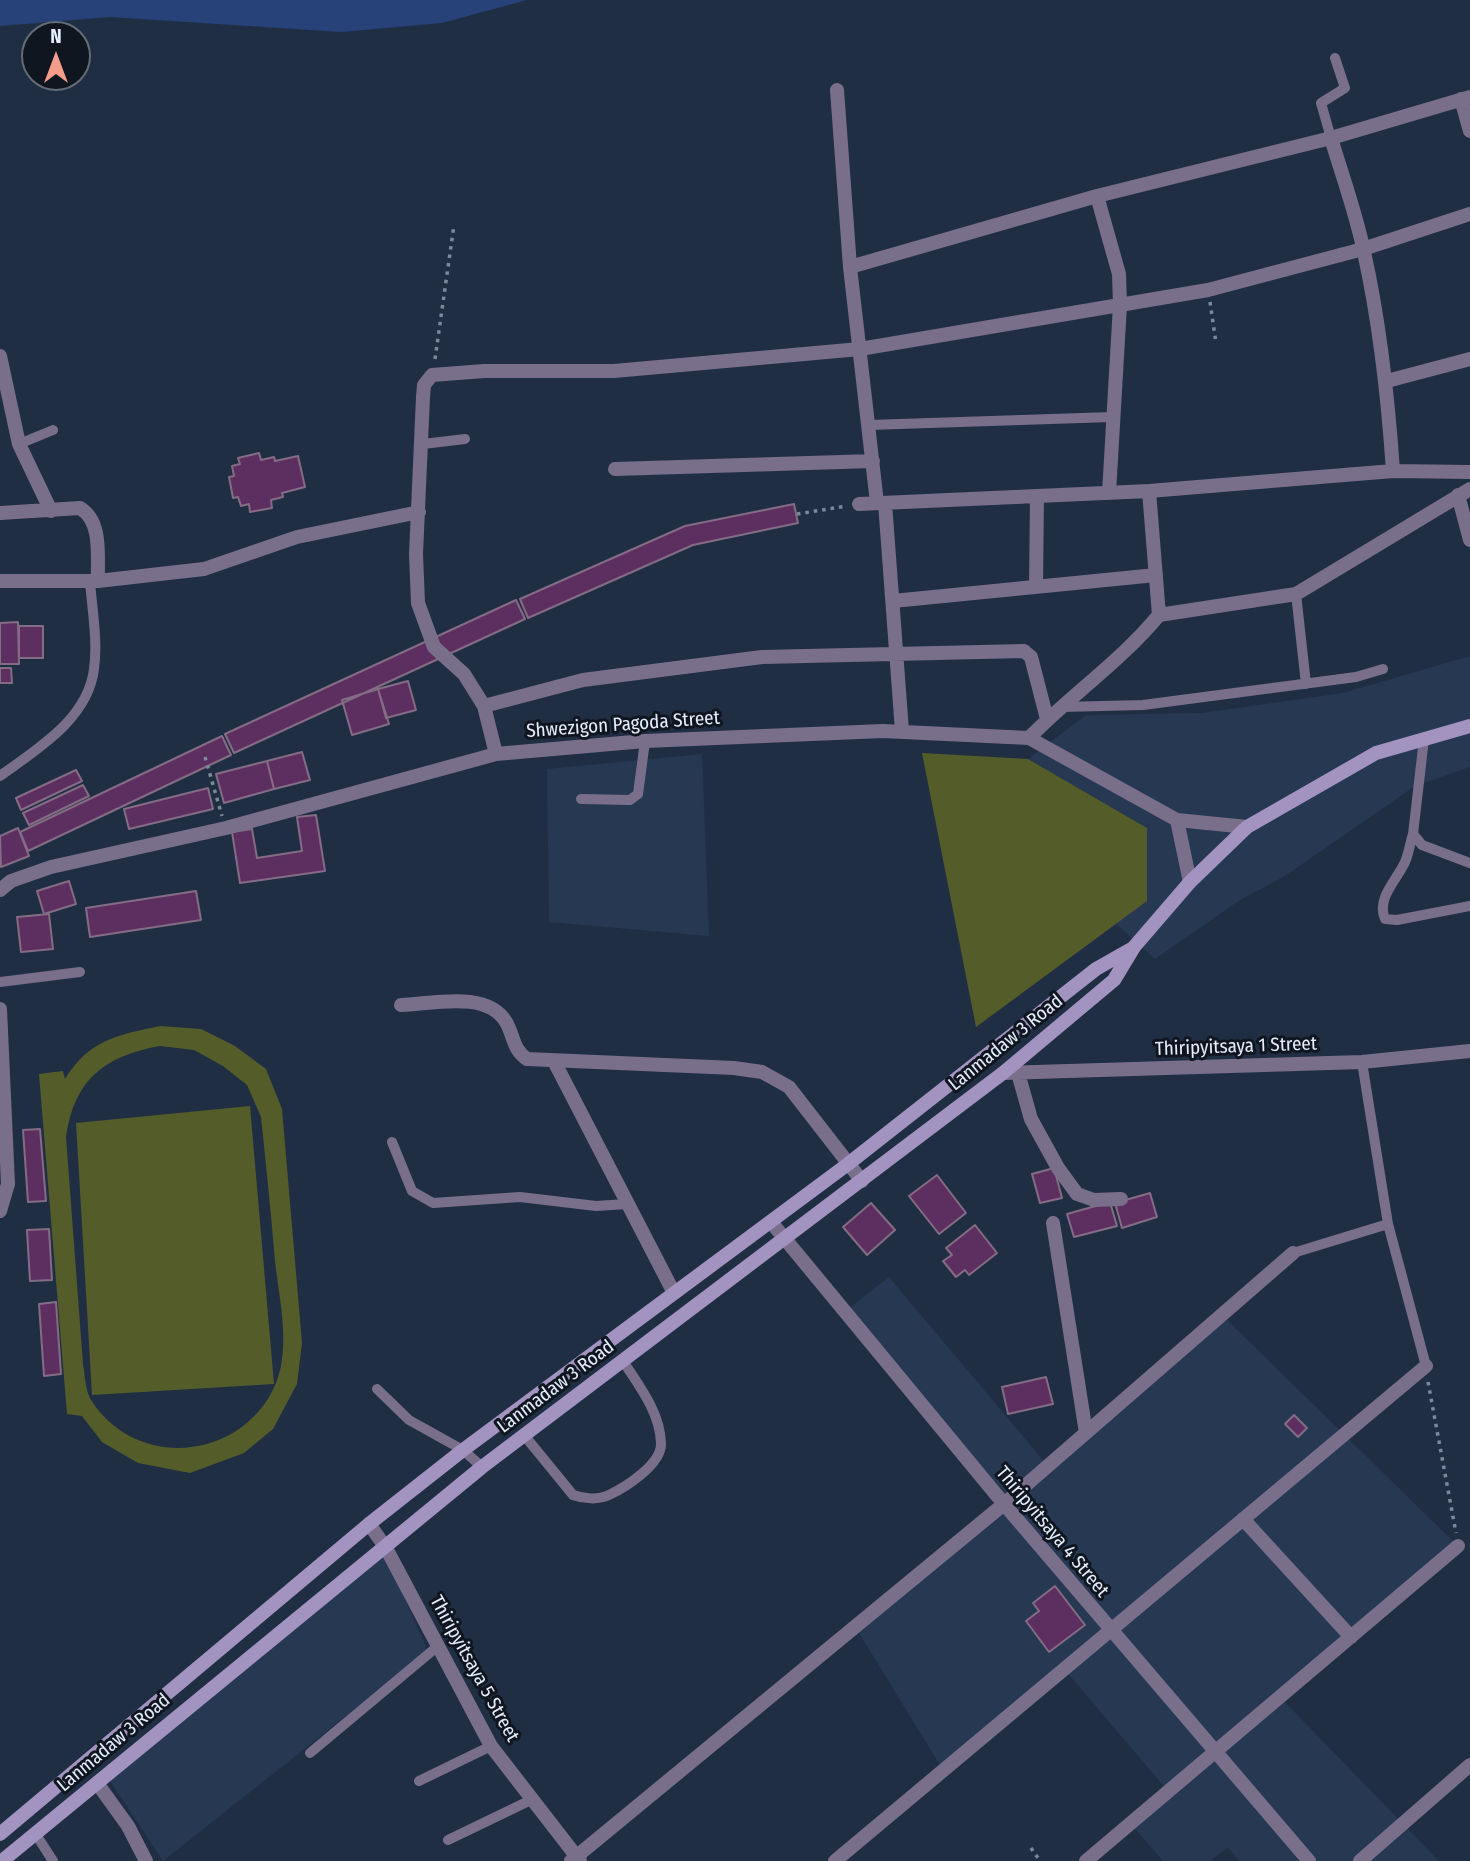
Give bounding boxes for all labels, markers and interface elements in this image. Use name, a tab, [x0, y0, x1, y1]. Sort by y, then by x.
north arrow	[21, 21, 91, 91]
text: N	[50, 25, 62, 48]
street label: Shwezigon Pagoda Street	[525, 707, 721, 743]
street label: Lanmadaw 3 Road	[944, 990, 1068, 1096]
street label: Thiripyitsaya 1 Street	[1155, 1033, 1317, 1061]
street label: Lanmadaw 3 Road	[493, 1336, 619, 1438]
street label: Thiripyitsaya 4 Street	[991, 1462, 1113, 1602]
street label: Thiripyitsaya 5 Street	[424, 1592, 524, 1746]
street label: Lanmadaw 3 Road	[53, 1689, 175, 1797]

